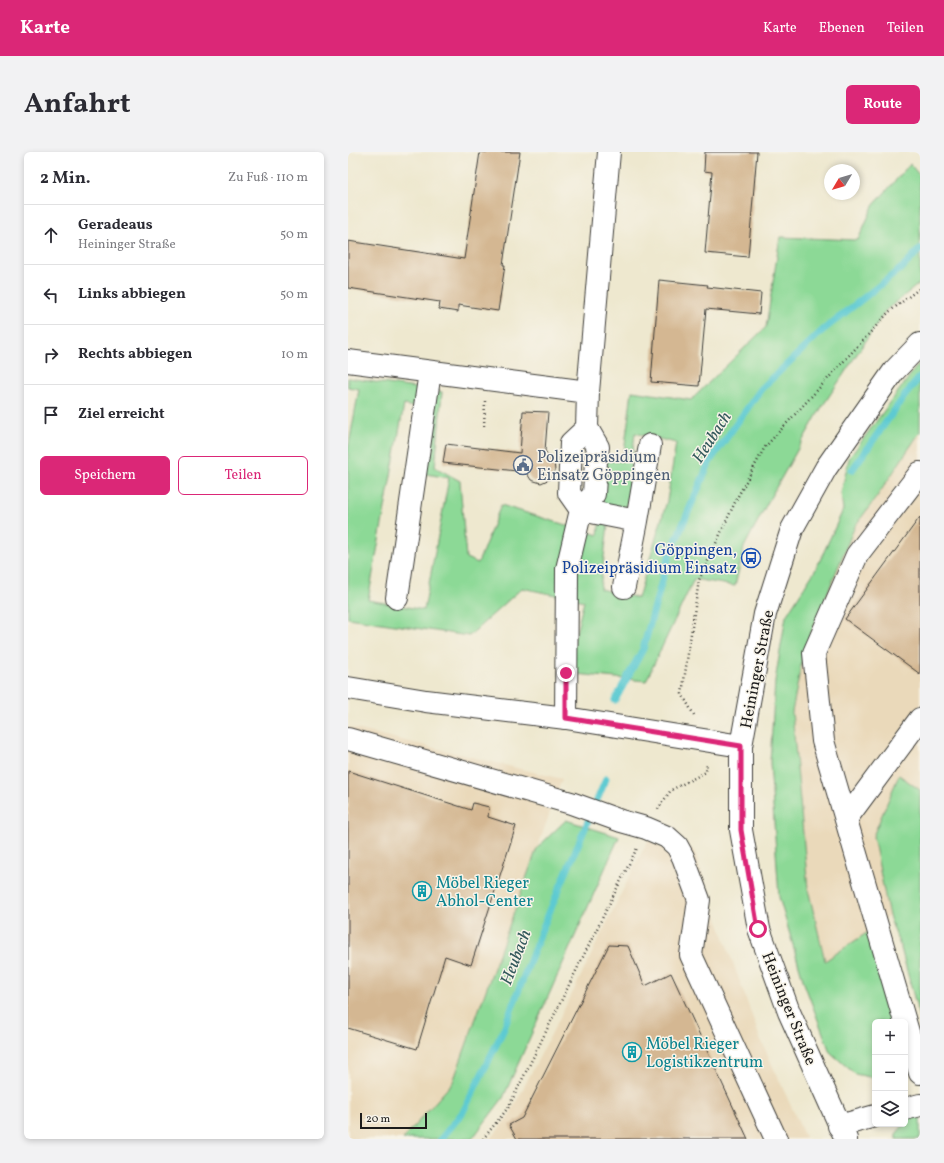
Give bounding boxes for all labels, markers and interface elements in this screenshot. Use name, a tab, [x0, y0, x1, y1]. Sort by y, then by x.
text: Karte	[20, 15, 70, 41]
text: Karte	[763, 19, 797, 38]
text: Ebenen	[819, 19, 865, 38]
text: Teilen	[887, 19, 924, 38]
text: Anfahrt	[24, 85, 131, 124]
button: Route	[846, 85, 920, 124]
north arrow	[824, 164, 860, 200]
text: 2 Min.	[40, 167, 91, 190]
text: Zu Fuß · 110 m	[228, 169, 308, 187]
text: Geradeaus	[78, 215, 153, 236]
icon: ahead	[40, 224, 62, 246]
text: 50 m	[280, 226, 308, 244]
text: Heininger Straße	[78, 236, 176, 254]
icon: left	[40, 284, 62, 306]
text: Links abbiegen	[78, 284, 186, 305]
text: 50 m	[280, 286, 308, 304]
icon: right	[40, 344, 62, 366]
text: Rechts abbiegen	[78, 344, 193, 365]
text: 10 m	[281, 346, 308, 364]
icon: arrive	[40, 404, 62, 426]
text: Ziel erreicht	[78, 404, 165, 425]
water label: Heubach	[687, 407, 738, 468]
place label: Polizeipräsidium Einsatz Göppingen	[537, 447, 671, 487]
public building icon: Polizeipräsidium Einsatz Göppingen	[512, 454, 534, 476]
button: Speichern	[40, 456, 170, 495]
button: Teilen	[178, 456, 308, 495]
place label: Göppingen, Polizeipräsidium Einsatz	[562, 540, 737, 580]
bus stop icon: Göppingen, Polizeipräsidium Einsatz	[740, 547, 762, 569]
street label: Heininger Straße	[736, 608, 780, 731]
route end	[557, 664, 575, 682]
place label: Möbel Rieger Abhol-Center	[436, 873, 533, 913]
building icon: Möbel Rieger Abhol-Center	[411, 880, 433, 902]
route start	[749, 920, 767, 938]
water label: Heubach	[495, 927, 537, 988]
street label: Heininger Straße	[755, 949, 821, 1069]
map controls	[872, 1019, 908, 1127]
button: +	[872, 1019, 908, 1055]
place label: Möbel Rieger Logistikzentrum	[646, 1034, 763, 1074]
building icon: Möbel Rieger Logistikzentrum	[621, 1041, 643, 1063]
button: −	[872, 1055, 908, 1091]
button: layers	[872, 1091, 908, 1127]
scale bar	[360, 1111, 427, 1130]
text: 20 m	[366, 1112, 390, 1127]

